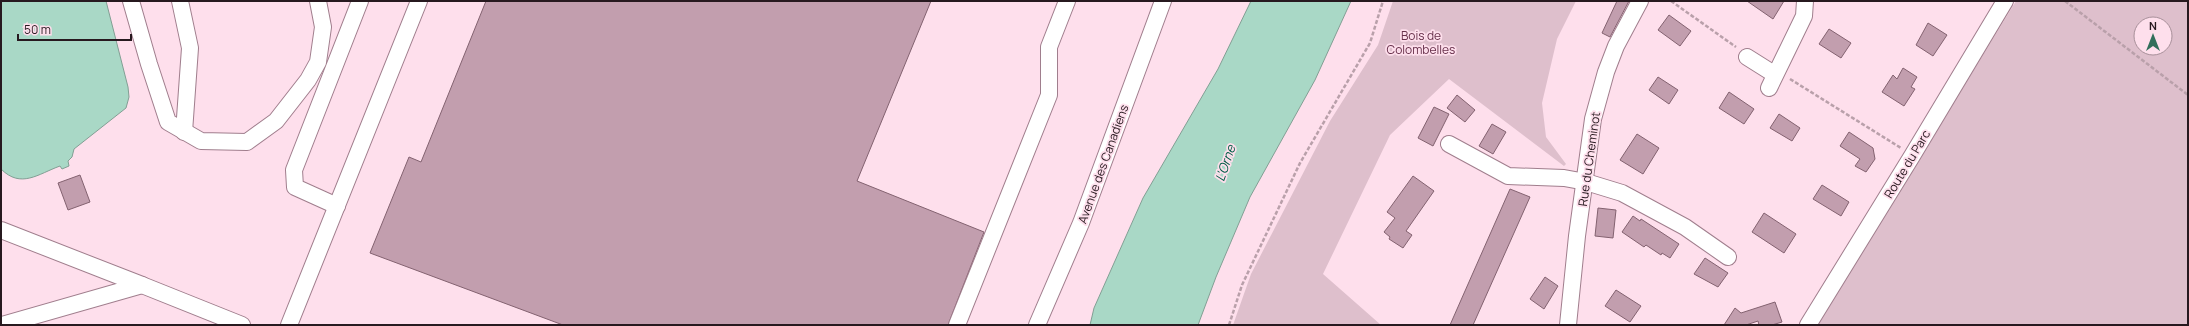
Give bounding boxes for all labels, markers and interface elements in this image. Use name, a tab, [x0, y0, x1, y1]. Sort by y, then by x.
scale bar	[18, 16, 131, 42]
north arrow	[2133, 16, 2173, 56]
text: N	[2149, 18, 2157, 33]
text: 50 m	[24, 21, 51, 38]
park label: Bois de Colombelles	[1387, 27, 1455, 58]
street label: Avenue des Canadiens	[1074, 102, 1132, 226]
street label: Rue du Cheminot	[1574, 110, 1604, 207]
street label: Route du Parc	[1880, 126, 1934, 201]
water label: L'Orne	[1210, 141, 1240, 184]

